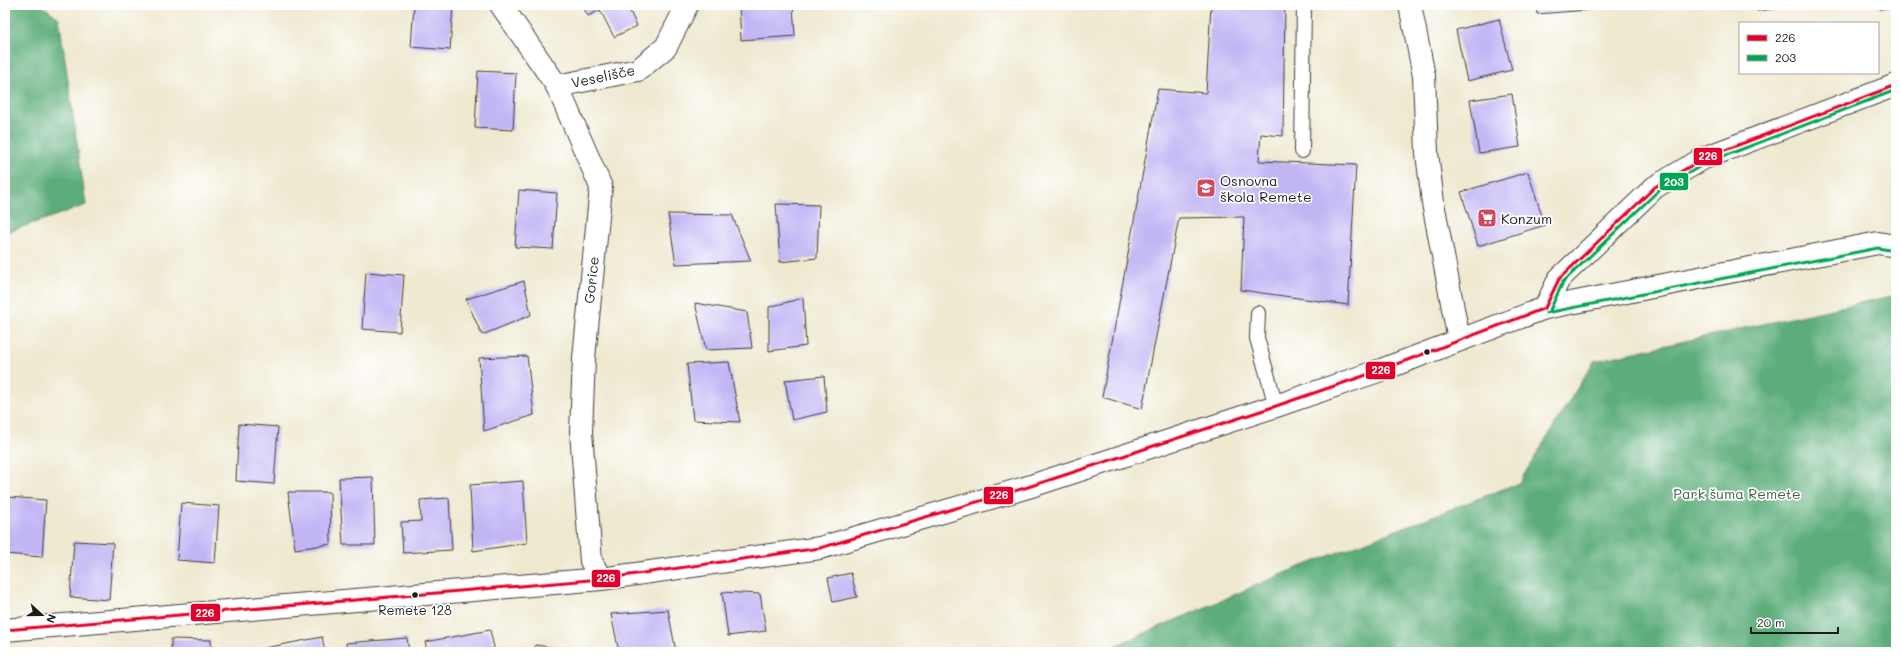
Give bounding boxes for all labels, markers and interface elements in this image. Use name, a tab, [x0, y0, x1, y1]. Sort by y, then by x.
legend	[1739, 22, 1879, 74]
text: 226	[1775, 29, 1796, 45]
text: 203	[1775, 49, 1796, 65]
street label: Veselišče	[569, 60, 637, 92]
line badge: 226	[1693, 147, 1723, 166]
text: 226	[1699, 148, 1718, 163]
place label: Osnovna škola Remete	[1220, 171, 1312, 206]
line badge: 203	[1659, 172, 1689, 191]
text: 203	[1664, 174, 1684, 189]
school or university icon: Osnovna škola Remete	[1195, 177, 1217, 199]
supermarket icon: Konzum	[1476, 207, 1498, 229]
place label: Konzum	[1501, 209, 1552, 228]
street label: Gorice	[579, 256, 603, 304]
unlabelled marker	[1422, 347, 1432, 357]
line badge: 226	[1365, 361, 1396, 380]
text: 226	[1372, 362, 1391, 377]
park label: Park šuma Remete	[1673, 484, 1801, 503]
line badge: 226	[983, 486, 1014, 505]
text: 226	[990, 487, 1009, 502]
line badge: 226	[591, 569, 621, 588]
text: 226	[597, 570, 616, 585]
marker: Remete 128	[410, 590, 420, 600]
north arrow	[22, 595, 62, 635]
place label: Remete 128	[378, 601, 452, 618]
line badge: 226	[190, 603, 221, 622]
text: 226	[196, 605, 215, 620]
scale bar	[1751, 609, 1838, 635]
text: N	[43, 612, 60, 625]
text: 20 m	[1757, 614, 1785, 630]

